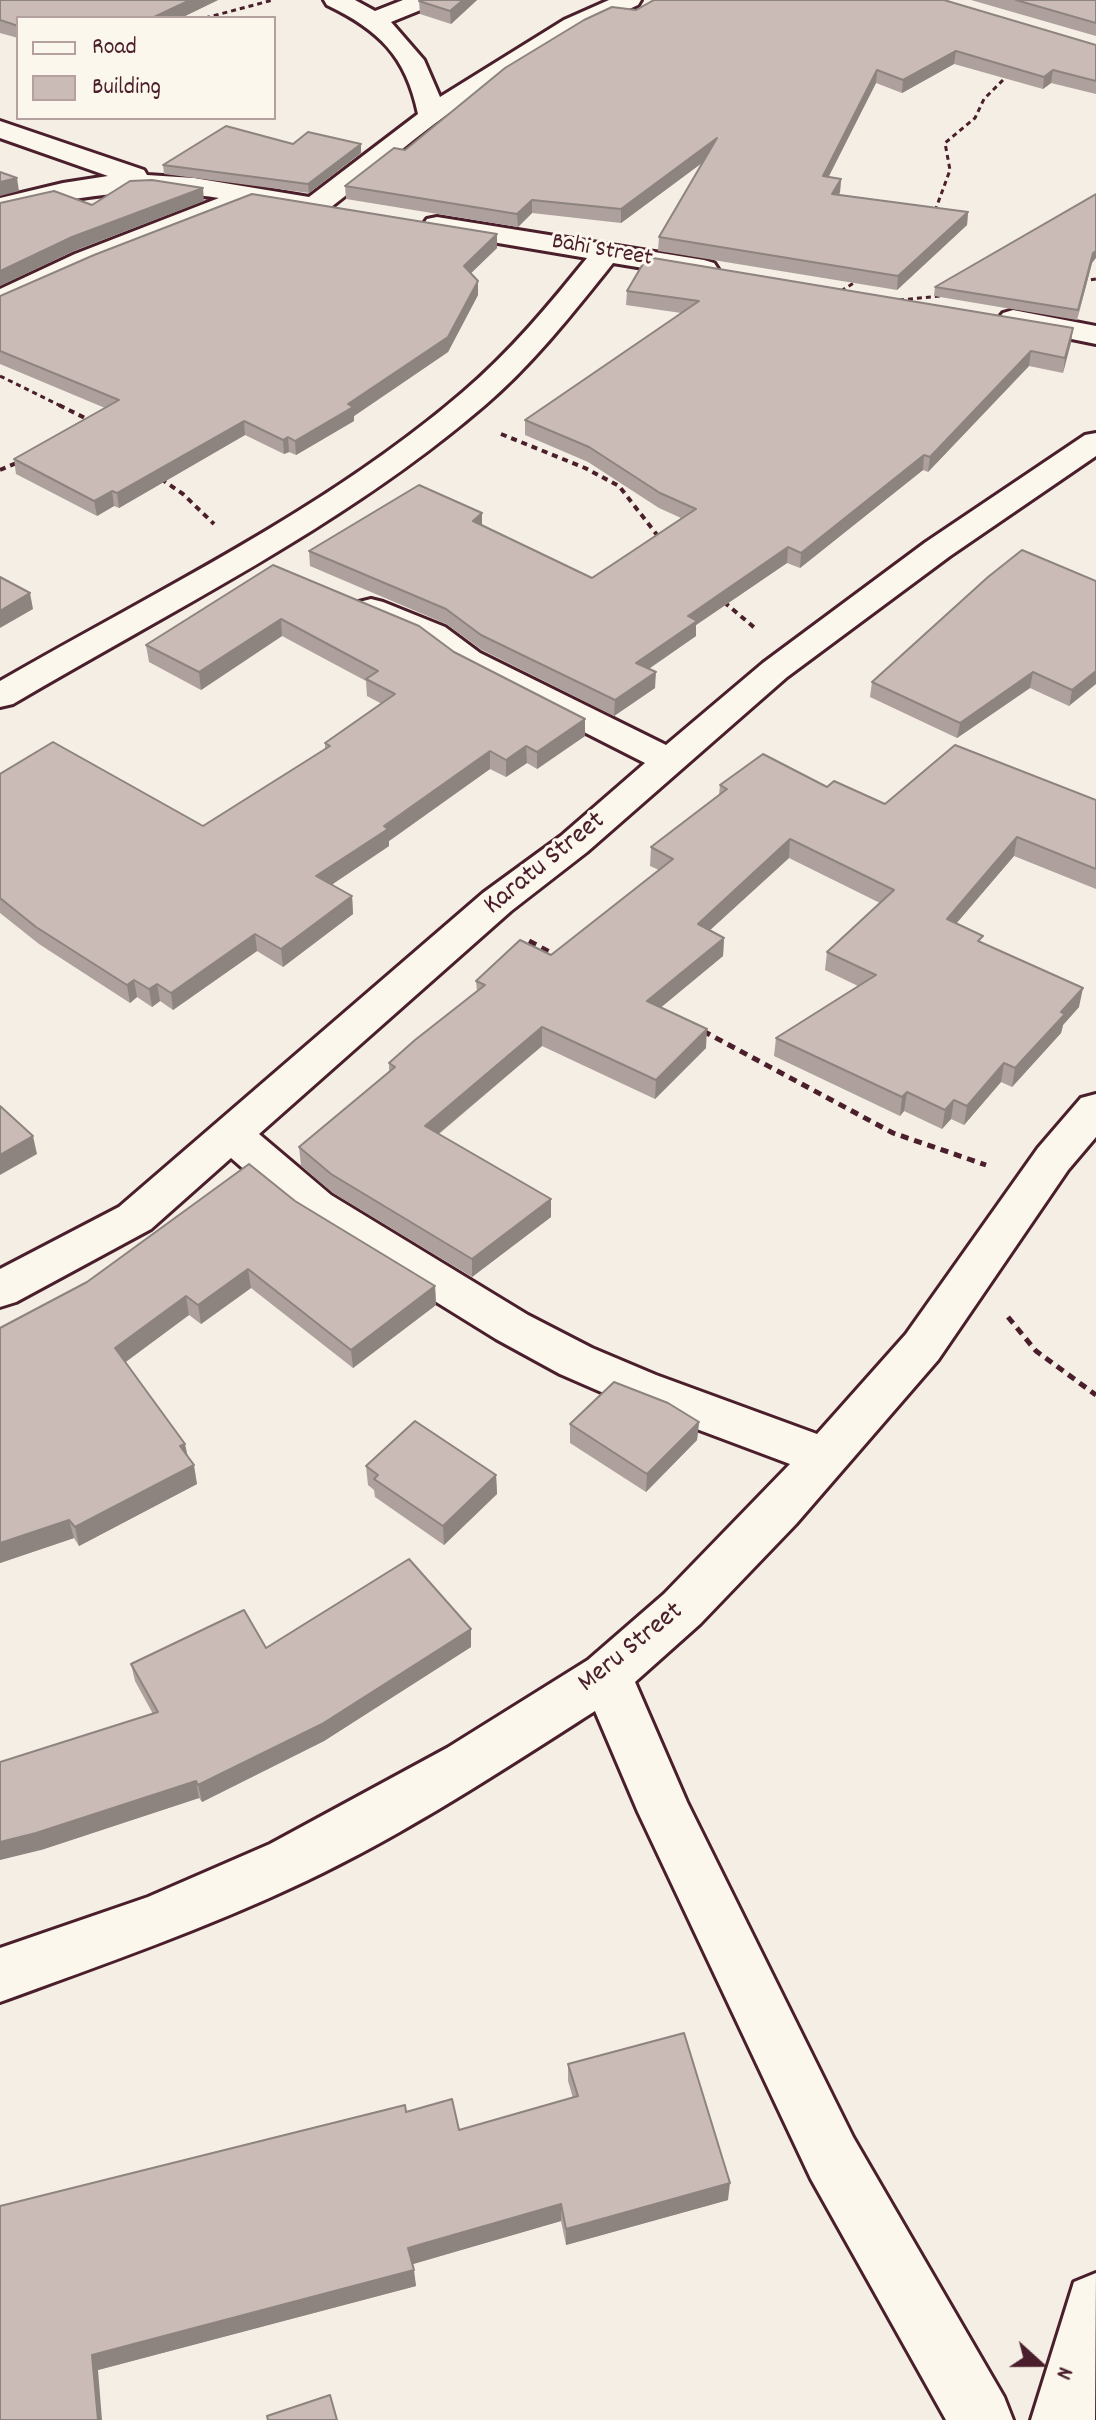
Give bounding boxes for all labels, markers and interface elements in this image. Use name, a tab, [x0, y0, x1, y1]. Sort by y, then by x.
legend	[16, 16, 276, 120]
text: Road	[92, 31, 137, 65]
text: Building	[92, 71, 161, 105]
street label: Bahi Street	[549, 229, 655, 275]
street label: Karatu Street	[479, 806, 613, 924]
street label: Meru Street	[573, 1596, 691, 1702]
north arrow	[1000, 2324, 1080, 2404]
text: N	[1046, 2362, 1079, 2383]

